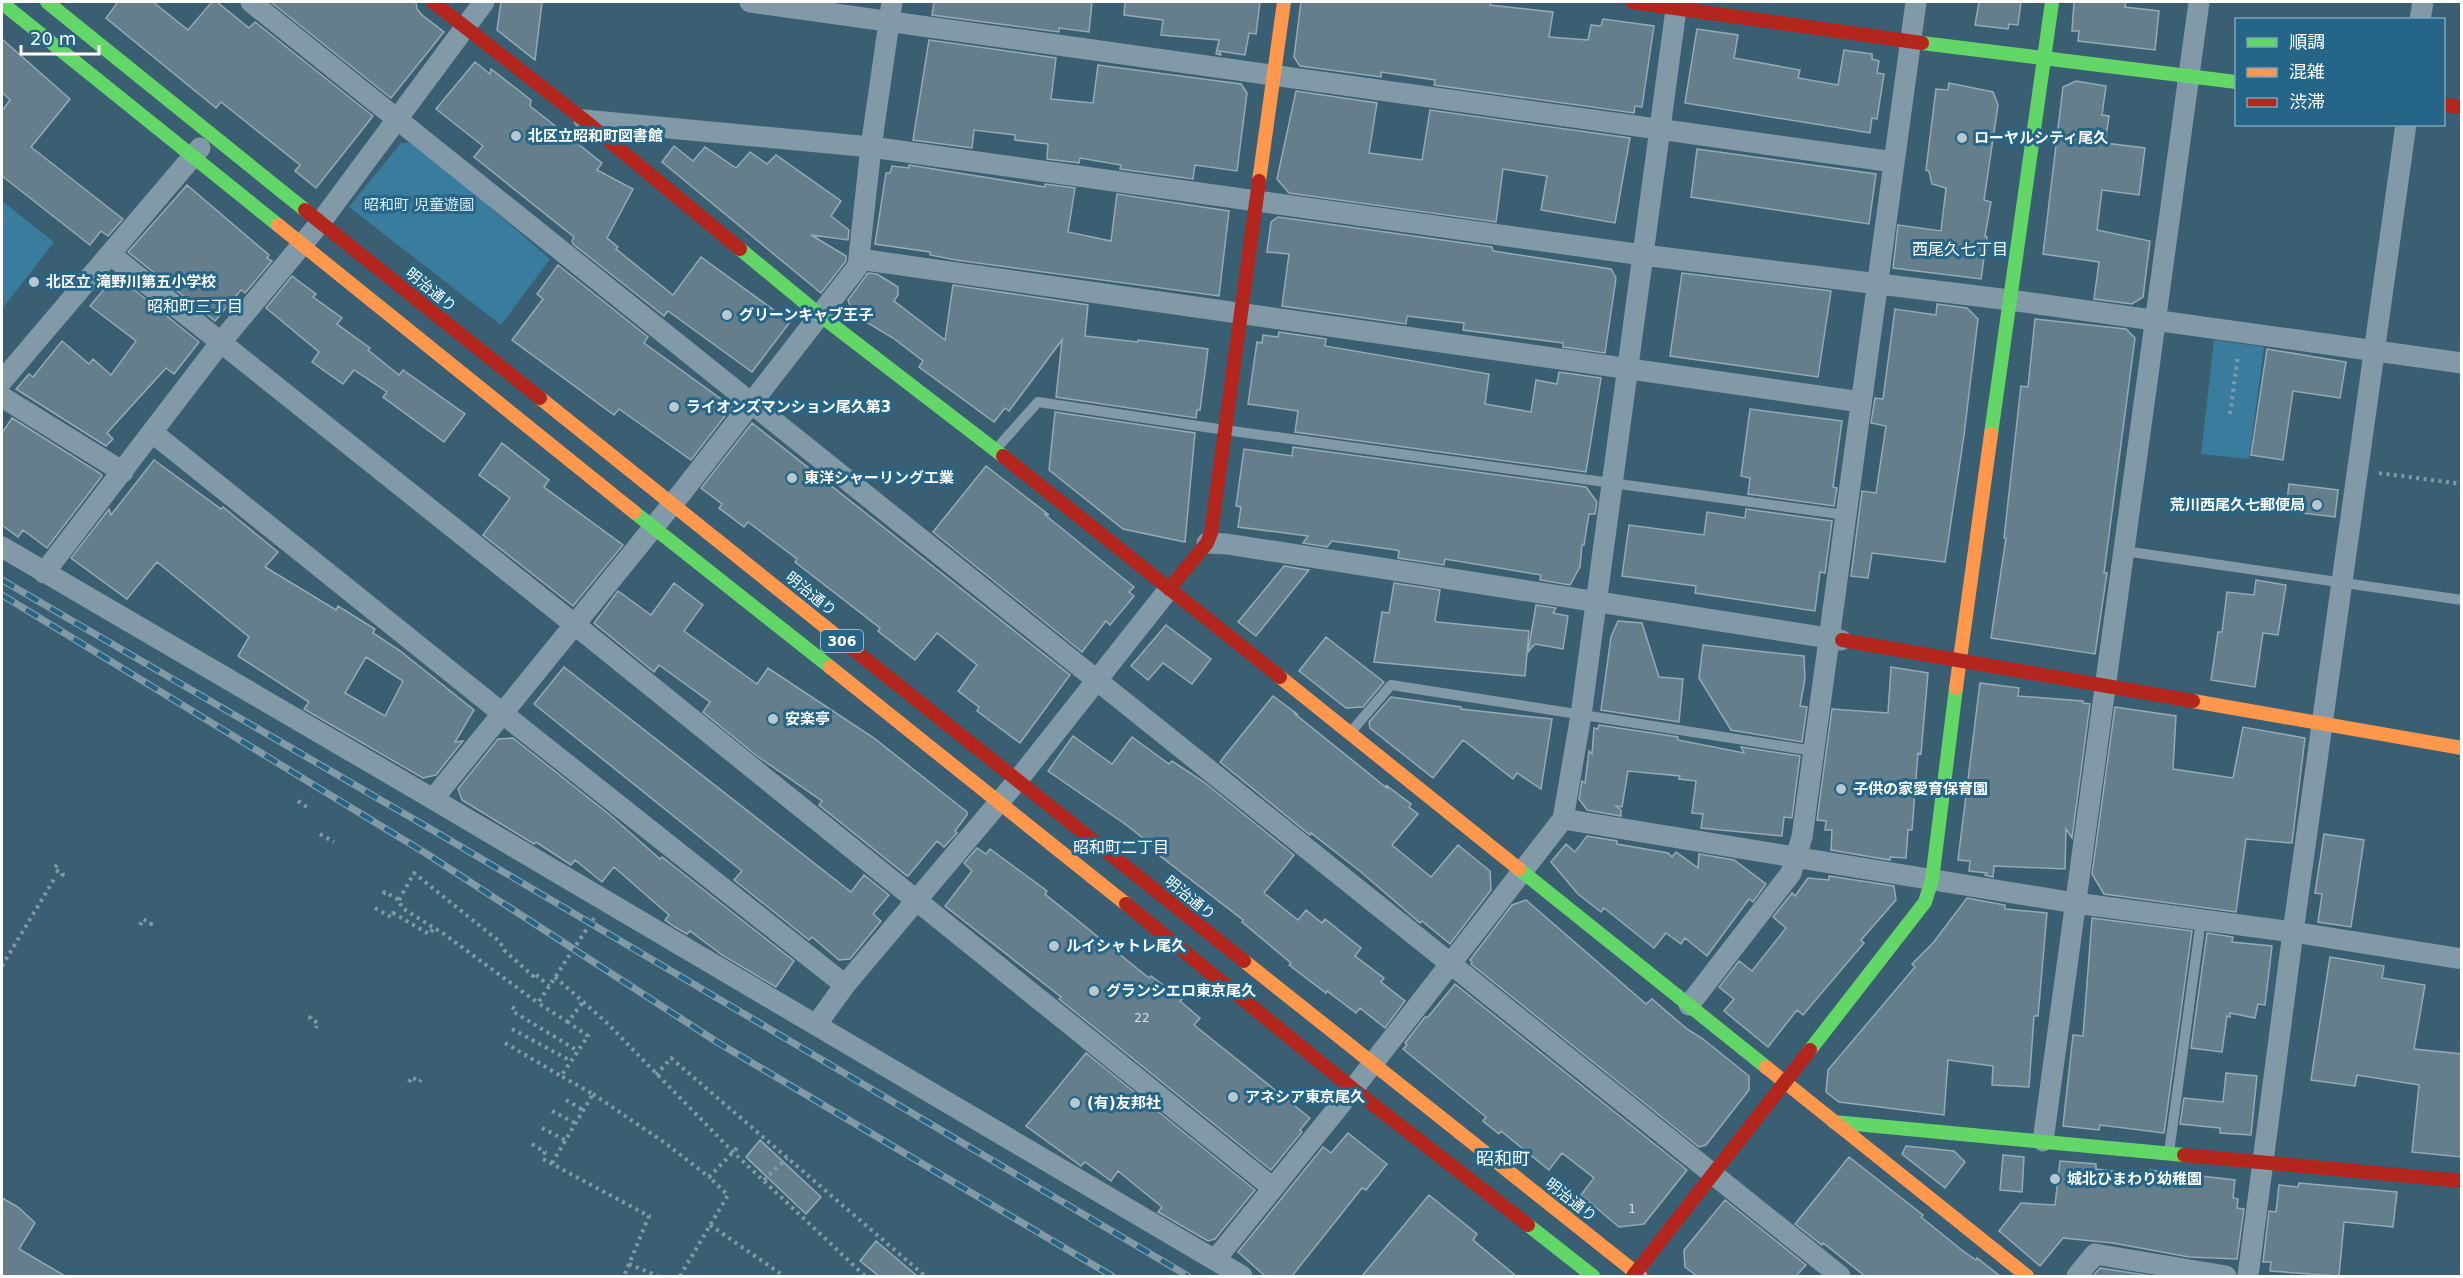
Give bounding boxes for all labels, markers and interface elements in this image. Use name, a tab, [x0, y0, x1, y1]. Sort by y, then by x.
scale bar	[21, 18, 99, 56]
legend	[2235, 18, 2445, 126]
text: 20 m	[30, 28, 76, 49]
text: 順調	[2289, 31, 2325, 52]
text: 混雑	[2289, 61, 2325, 82]
text: 渋滞	[2289, 91, 2325, 112]
place label: 北区立昭和町図書館	[528, 127, 663, 145]
marker: 北区立昭和町図書館	[509, 129, 523, 143]
place label: ローヤルシティ尾久	[1974, 129, 2108, 147]
marker: ローヤルシティ尾久	[1955, 131, 1969, 145]
park label: 昭和町 児童遊園	[364, 196, 474, 214]
district label: 西尾久七丁目	[1912, 240, 2008, 259]
street label: 明治通り	[402, 264, 460, 316]
place label: 北区立 滝野川第五小学校	[46, 273, 216, 291]
marker: 北区立 滝野川第五小学校	[27, 275, 41, 289]
district label: 昭和町三丁目	[147, 297, 243, 316]
place label: グリーンキャブ王子	[739, 306, 873, 324]
marker: グリーンキャブ王子	[720, 308, 734, 322]
place label: ライオンズマンション尾久第3	[686, 398, 891, 416]
marker: ライオンズマンション尾久第3	[667, 400, 681, 414]
place label: 東洋シャーリング工業	[804, 469, 954, 487]
marker: 東洋シャーリング工業	[785, 471, 799, 485]
place label: 荒川西尾久七郵便局	[2170, 496, 2305, 514]
marker: 荒川西尾久七郵便局	[2310, 498, 2324, 512]
street label: 明治通り	[782, 568, 840, 620]
road number: 306	[821, 630, 863, 652]
place label: 安楽亭	[785, 710, 830, 728]
marker: 安楽亭	[766, 712, 780, 726]
place label: 子供の家愛育保育園	[1853, 780, 1988, 798]
marker: 子供の家愛育保育園	[1834, 782, 1848, 796]
district label: 昭和町二丁目	[1073, 838, 1169, 857]
street label: 明治通り	[1161, 872, 1219, 924]
place label: ルイシャトレ尾久	[1066, 937, 1186, 955]
marker: ルイシャトレ尾久	[1047, 939, 1061, 953]
place label: グランシエロ東京尾久	[1106, 982, 1256, 1000]
marker: グランシエロ東京尾久	[1087, 984, 1101, 998]
house number: 22	[1134, 1011, 1150, 1025]
place label: アネシア東京尾久	[1245, 1088, 1365, 1106]
marker: アネシア東京尾久	[1226, 1090, 1240, 1104]
place label: (有)友邦社	[1087, 1094, 1161, 1112]
marker: (有)友邦社	[1068, 1096, 1082, 1110]
district label: 昭和町	[1476, 1148, 1530, 1169]
place label: 城北ひまわり幼稚園	[2067, 1170, 2202, 1188]
marker: 城北ひまわり幼稚園	[2048, 1172, 2062, 1186]
street label: 明治通り	[1542, 1174, 1600, 1226]
house number: 1	[1628, 1202, 1636, 1216]

